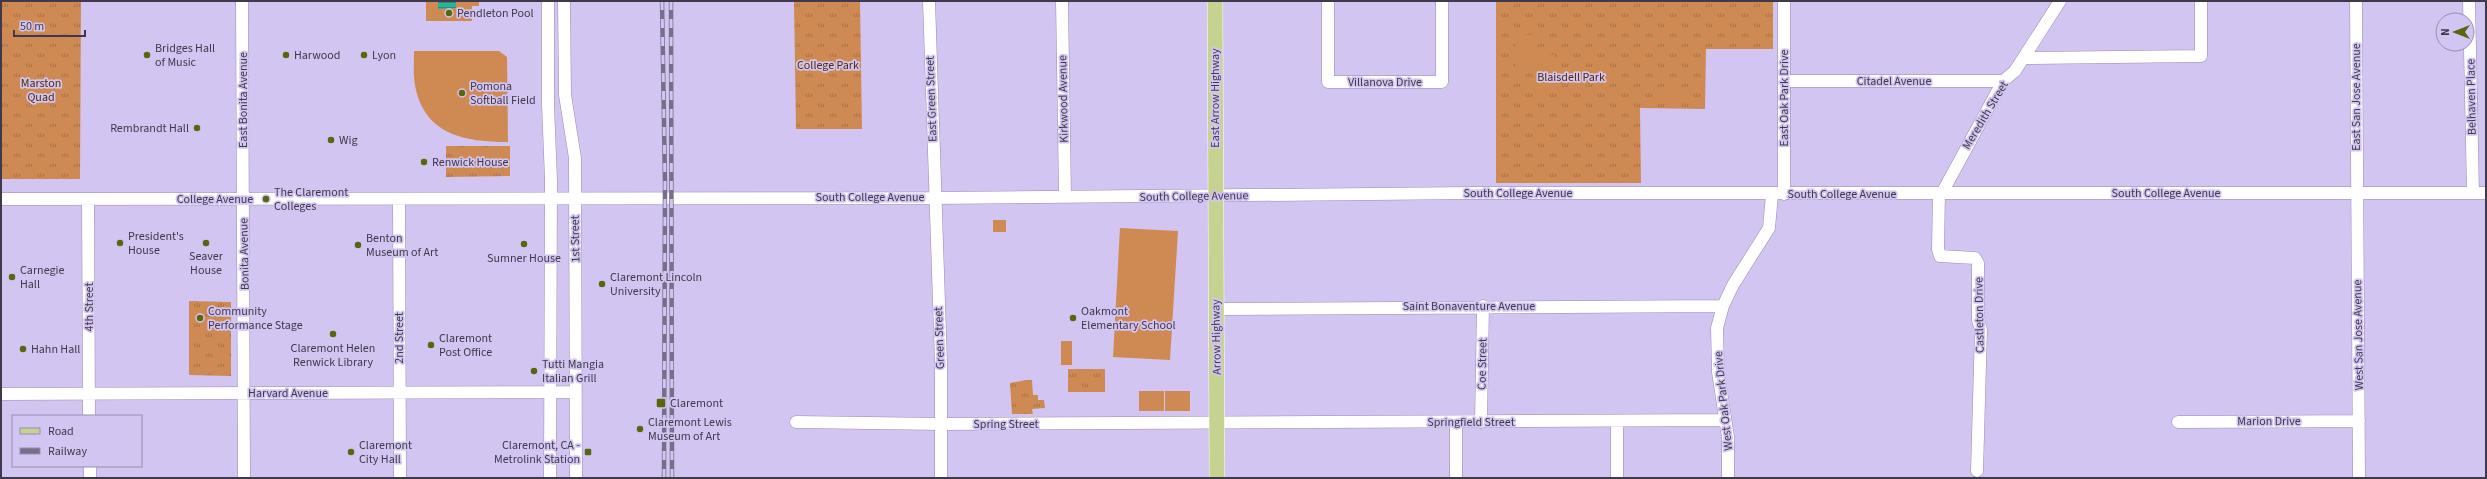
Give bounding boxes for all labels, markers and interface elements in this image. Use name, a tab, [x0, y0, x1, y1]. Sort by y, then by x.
place label: Pendleton Pool	[457, 5, 534, 22]
marker: Pendleton Pool	[444, 8, 454, 18]
scale bar	[14, 12, 85, 38]
north arrow	[2435, 12, 2475, 52]
text: 50 m	[20, 18, 44, 35]
text: N	[2438, 28, 2453, 36]
place label: Bridges Hall of Music	[155, 40, 215, 71]
street label: East San Jose Avenue	[2348, 43, 2365, 151]
place label: Harwood	[294, 47, 341, 64]
place label: Lyon	[372, 47, 396, 64]
street label: East Arrow Highway	[1207, 48, 1224, 148]
marker: Bridges Hall of Music	[142, 50, 152, 60]
marker: Harwood	[281, 50, 291, 60]
marker: Lyon	[359, 50, 369, 60]
street label: East Oak Park Drive	[1776, 50, 1793, 146]
street label: East Bonita Avenue	[235, 52, 252, 148]
street label: Kirkwood Avenue	[1054, 55, 1073, 143]
street label: East Green Street	[922, 56, 941, 142]
park label: College Park	[797, 57, 859, 74]
street label: Belhaven Place	[2462, 59, 2481, 135]
park label: Blaisdell Park	[1537, 69, 1605, 86]
street label: Citadel Avenue	[1857, 73, 1931, 90]
street label: Villanova Drive	[1348, 74, 1422, 91]
park label: Marston Quad	[21, 75, 61, 106]
place label: Pomona Softball Field	[470, 78, 536, 109]
street label: Meredith Street	[1958, 78, 2013, 153]
marker: Pomona Softball Field	[457, 88, 467, 98]
place label: Rembrandt Hall	[110, 120, 189, 137]
marker: Rembrandt Hall	[192, 123, 202, 133]
place label: Wig	[339, 132, 357, 149]
marker: Wig	[326, 135, 336, 145]
place label: Renwick House	[432, 154, 509, 171]
marker: Renwick House	[419, 157, 429, 167]
place label: The Claremont Colleges	[274, 184, 348, 215]
street label: South College Avenue	[1464, 185, 1573, 202]
street label: South College Avenue	[2112, 185, 2221, 202]
street label: South College Avenue	[1788, 186, 1897, 203]
street label: South College Avenue	[1139, 187, 1249, 206]
street label: South College Avenue	[816, 189, 925, 206]
street label: College Avenue	[177, 191, 253, 208]
marker: The Claremont Colleges	[261, 194, 271, 204]
street label: 1st Street	[567, 215, 584, 263]
street label: Bonita Avenue	[235, 218, 254, 290]
place label: President's House	[128, 228, 184, 259]
place label: Benton Museum of Art	[366, 230, 438, 261]
marker: President's House	[115, 238, 125, 248]
marker: Seaver House	[201, 238, 211, 248]
marker: Sumner House	[519, 239, 529, 249]
marker: Benton Museum of Art	[353, 240, 363, 250]
place label: Seaver House	[189, 248, 224, 279]
place label: Sumner House	[487, 250, 561, 267]
place label: Carnegie Hall	[20, 262, 64, 293]
place label: Claremont Lincoln University	[610, 269, 702, 300]
marker: Carnegie Hall	[7, 272, 17, 282]
street label: Castleton Drive	[1970, 277, 1989, 353]
marker: Claremont Lincoln University	[597, 279, 607, 289]
street label: West San Jose Avenue	[2349, 279, 2368, 390]
street label: 4th Street	[81, 282, 98, 332]
street label: Saint Bonaventure Avenue	[1403, 298, 1535, 315]
street label: Arrow Highway	[1207, 299, 1226, 375]
place label: Community Performance Stage	[208, 303, 303, 334]
place label: Oakmont Elementary School	[1081, 303, 1176, 334]
street label: Green Street	[930, 307, 949, 369]
street label: 2nd Street	[391, 312, 408, 364]
marker: Community Performance Stage	[195, 313, 205, 323]
marker: Oakmont Elementary School	[1068, 313, 1078, 323]
marker: Claremont Helen Renwick Library	[328, 329, 338, 339]
place label: Claremont Post Office	[439, 330, 492, 361]
street label: Coe Street	[1474, 338, 1491, 390]
place label: Claremont Helen Renwick Library	[291, 340, 375, 371]
marker: Claremont Post Office	[426, 340, 436, 350]
place label: Hahn Hall	[31, 341, 80, 358]
marker: Hahn Hall	[18, 344, 28, 354]
street label: West Oak Park Drive	[1710, 350, 1737, 451]
place label: Tutti Mangia Italian Grill	[542, 356, 604, 387]
marker: Tutti Mangia Italian Grill	[529, 366, 539, 376]
street label: Harvard Avenue	[248, 385, 328, 402]
place label: Claremont	[670, 395, 723, 412]
marker: Claremont	[655, 397, 667, 409]
street label: Marion Drive	[2237, 413, 2301, 430]
place label: Claremont Lewis Museum of Art	[648, 414, 732, 445]
street label: Springfield Street	[1427, 414, 1515, 431]
legend	[12, 415, 142, 467]
street label: Spring Street	[973, 416, 1039, 433]
text: Road	[48, 423, 74, 440]
marker: Claremont Lewis Museum of Art	[635, 424, 645, 434]
place label: Claremont City Hall	[359, 437, 412, 468]
place label: Claremont, CA - Metrolink Station	[494, 437, 580, 468]
text: Railway	[48, 443, 87, 460]
marker: Claremont City Hall	[346, 447, 356, 457]
marker: Claremont, CA - Metrolink Station	[583, 447, 593, 457]

